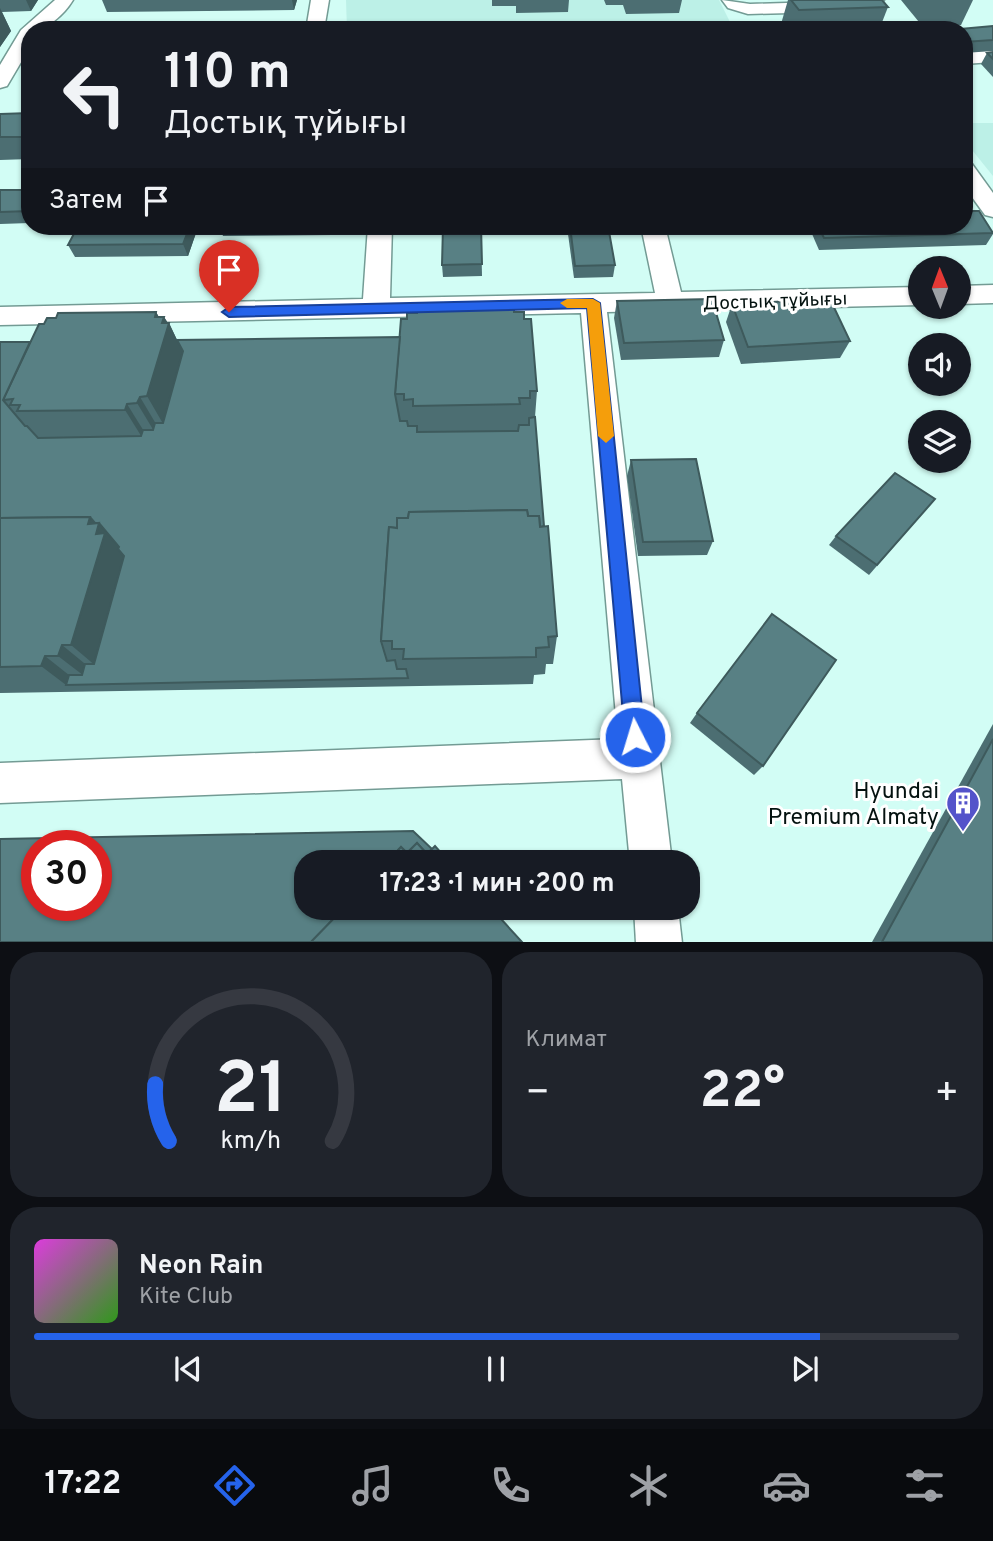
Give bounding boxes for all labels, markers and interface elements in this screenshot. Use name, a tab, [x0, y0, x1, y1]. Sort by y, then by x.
text: 110 m	[164, 44, 291, 106]
icon: left	[49, 49, 140, 140]
text: Достық тұйығы	[164, 105, 407, 145]
icon: arrive	[137, 182, 175, 220]
text: Затем	[49, 185, 123, 218]
pin	[199, 240, 259, 312]
icon: arrive	[210, 251, 248, 289]
north arrow	[908, 256, 971, 318]
map controls	[908, 256, 971, 473]
street label: Достық тұйығы	[702, 287, 848, 317]
button: sound	[908, 333, 971, 396]
button: layers	[908, 410, 971, 473]
position arrow	[598, 700, 672, 774]
place label: Hyundai Premium Almaty	[768, 778, 939, 833]
building icon: Hyundai Premium Almaty	[944, 784, 982, 833]
speed limit sign: 30	[21, 830, 112, 921]
text: 17:23 · 1 мин · 200 m	[379, 868, 615, 901]
text: Климат	[526, 1026, 607, 1055]
text: 21	[214, 1047, 288, 1139]
text: 22°	[700, 1060, 785, 1126]
text: −	[526, 1070, 550, 1119]
text: +	[934, 1070, 959, 1119]
text: km/h	[220, 1125, 281, 1157]
text: Neon Rain	[139, 1250, 264, 1283]
text: Kite Club	[139, 1283, 233, 1312]
icon: previous	[169, 1350, 207, 1388]
icon: pause	[477, 1350, 515, 1388]
icon: next	[786, 1350, 824, 1388]
icon: directions	[210, 1461, 259, 1510]
icon: music	[348, 1461, 397, 1510]
icon: phone	[486, 1461, 535, 1510]
icon: climate	[624, 1461, 673, 1510]
icon: car	[762, 1461, 811, 1510]
icon: filters	[900, 1461, 949, 1510]
text: 17:22	[44, 1465, 121, 1505]

